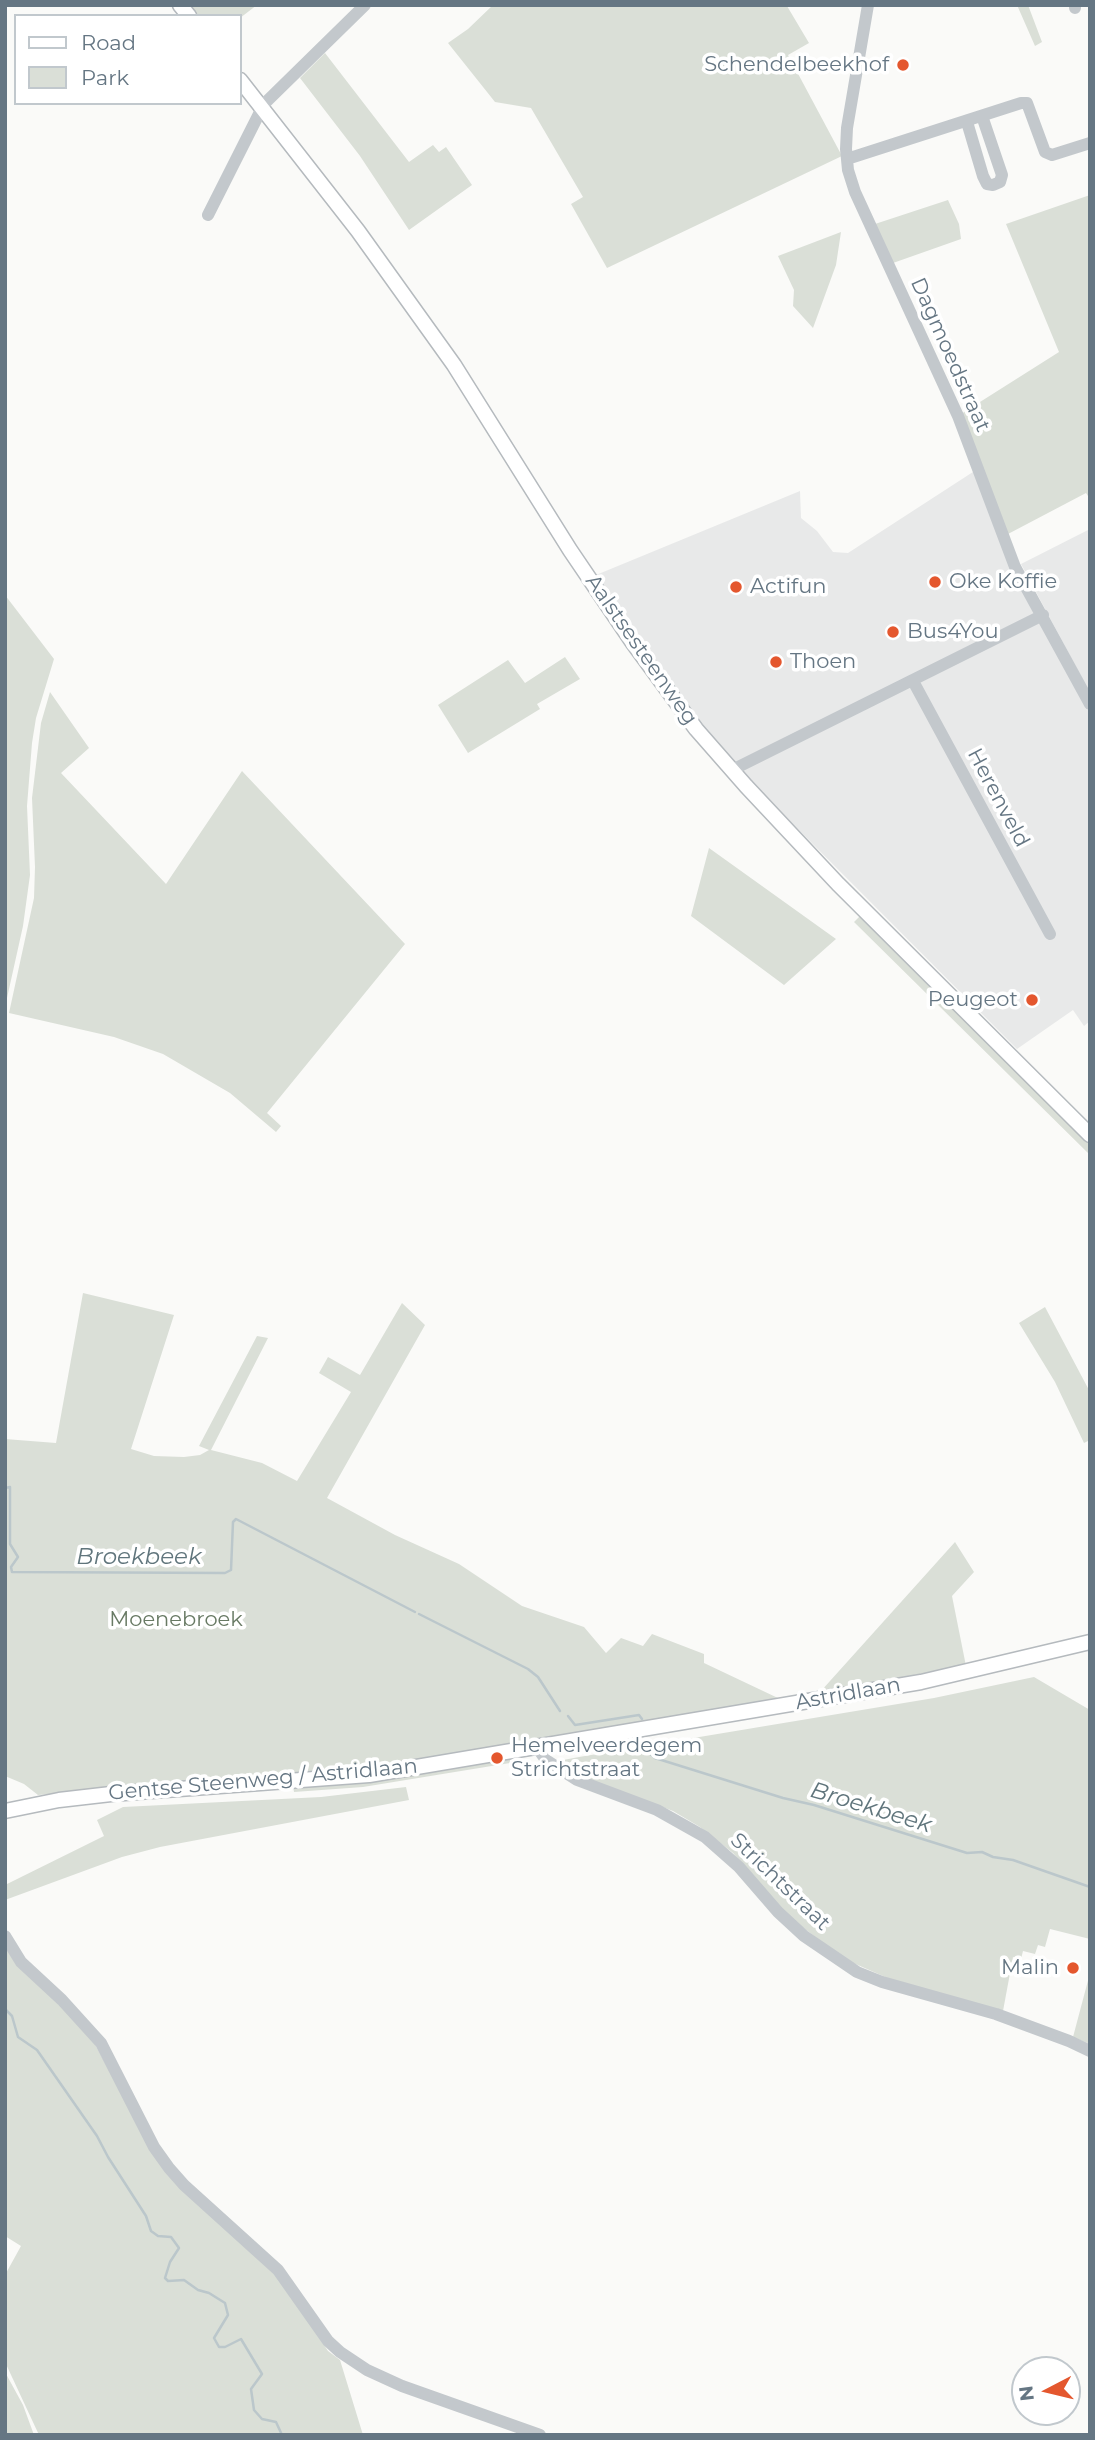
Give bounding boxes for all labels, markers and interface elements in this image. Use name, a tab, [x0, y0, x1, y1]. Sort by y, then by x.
legend	[14, 14, 242, 105]
text: Road	[81, 30, 136, 55]
place label: Schendelbeekhof	[704, 52, 889, 78]
marker: Schendelbeekhof	[895, 57, 911, 73]
text: Park	[81, 65, 129, 90]
street label: Dagmoedstraat	[905, 274, 995, 436]
place label: Oke Koffie	[949, 569, 1057, 595]
street label: Aalstsesteenweg	[580, 570, 702, 730]
place label: Actifun	[750, 574, 827, 600]
marker: Oke Koffie	[927, 574, 943, 590]
marker: Actifun	[728, 579, 744, 595]
place label: Bus4You	[907, 619, 999, 645]
marker: Bus4You	[885, 624, 901, 640]
place label: Thoen	[790, 649, 856, 675]
marker: Thoen	[768, 654, 784, 670]
street label: Herenveld	[961, 744, 1035, 852]
place label: Peugeot	[928, 987, 1018, 1013]
marker: Peugeot	[1024, 992, 1040, 1008]
water label: Broekbeek	[76, 1543, 202, 1571]
park label: Moenebroek	[109, 1607, 243, 1633]
street label: Astridlaan	[793, 1672, 903, 1716]
place label: Hemelveerdegem Strichtstraat	[511, 1733, 702, 1783]
marker: Hemelveerdegem Strichtstraat	[489, 1750, 505, 1766]
street label: Gentse Steenweg / Astridlaan	[107, 1754, 419, 1806]
water label: Broekbeek	[807, 1776, 935, 1840]
street label: Strichtstraat	[725, 1828, 835, 1936]
place label: Malin	[1001, 1955, 1059, 1981]
marker: Malin	[1065, 1960, 1081, 1976]
north arrow	[1011, 2356, 1081, 2426]
text: N	[1014, 2384, 1039, 2402]

